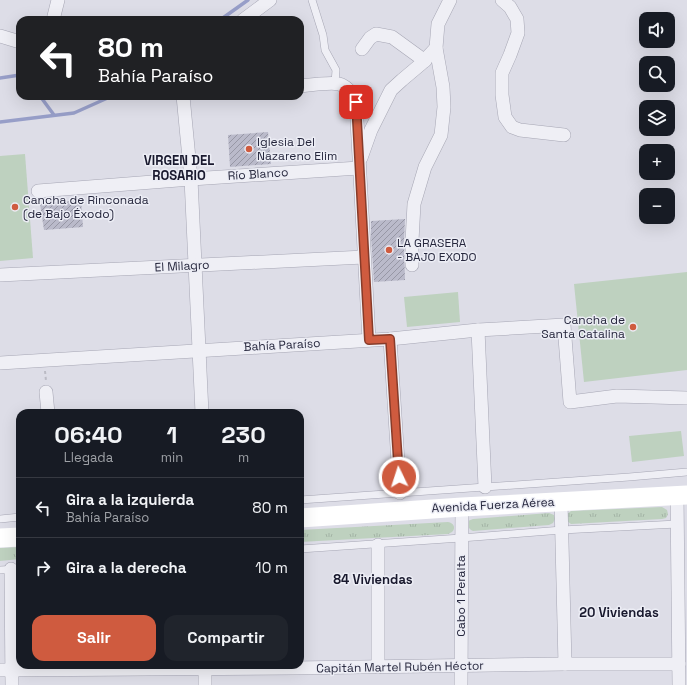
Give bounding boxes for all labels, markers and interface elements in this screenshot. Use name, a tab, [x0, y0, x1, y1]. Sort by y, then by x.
map controls	[639, 12, 675, 224]
button: sound	[639, 12, 675, 48]
text: 80 m	[98, 29, 164, 65]
icon: left	[32, 32, 84, 84]
button: search	[639, 56, 675, 92]
text: Bahía Paraíso	[98, 64, 213, 87]
pin	[339, 85, 373, 119]
icon: arrive	[345, 91, 367, 113]
button: layers	[639, 100, 675, 136]
place label: Iglesia Del Nazareno Elim	[257, 134, 337, 164]
marker: Iglesia Del Nazareno Elim	[244, 144, 254, 154]
button: +	[639, 144, 675, 180]
district label: VIRGEN DEL ROSARIO	[144, 152, 214, 184]
street label: Río Blanco	[227, 164, 289, 184]
button: −	[639, 188, 675, 224]
place label: Cancha de Rinconada (de Bajo Éxodo)	[23, 192, 149, 222]
marker: Cancha de Rinconada (de Bajo Éxodo)	[10, 202, 20, 212]
place label: LA GRASERA - BAJO EXODO	[397, 235, 477, 265]
marker: LA GRASERA - BAJO EXODO	[384, 245, 394, 255]
street label: El Milagro	[154, 257, 210, 275]
place label: Cancha de Santa Catalina	[541, 312, 625, 342]
marker: Cancha de Santa Catalina	[628, 322, 638, 332]
street label: Bahía Paraíso	[243, 335, 321, 355]
text: 06:40	[54, 419, 123, 450]
text: 1	[167, 419, 177, 450]
text: 230	[221, 419, 266, 450]
text: Llegada	[64, 449, 113, 466]
text: min	[161, 449, 183, 466]
text: m	[238, 449, 249, 466]
position arrow	[378, 456, 420, 498]
text: Gira a la izquierda	[66, 490, 194, 509]
street label: Avenida Fuerza Aérea	[431, 494, 555, 516]
icon: left	[32, 497, 54, 519]
text: 80 m	[252, 498, 288, 517]
text: Bahía Paraíso	[66, 509, 149, 526]
street label: Cabo 1 Peralta	[453, 555, 469, 637]
icon: right	[32, 557, 54, 579]
text: Gira a la derecha	[66, 558, 186, 577]
text: 10 m	[255, 558, 288, 577]
district label: 84 Viviendas	[333, 571, 413, 588]
district label: 20 Viviendas	[579, 604, 659, 621]
button: Salir	[32, 615, 156, 661]
button: Compartir	[164, 615, 288, 661]
street label: Capitán Martel Rubén Héctor	[316, 658, 484, 676]

